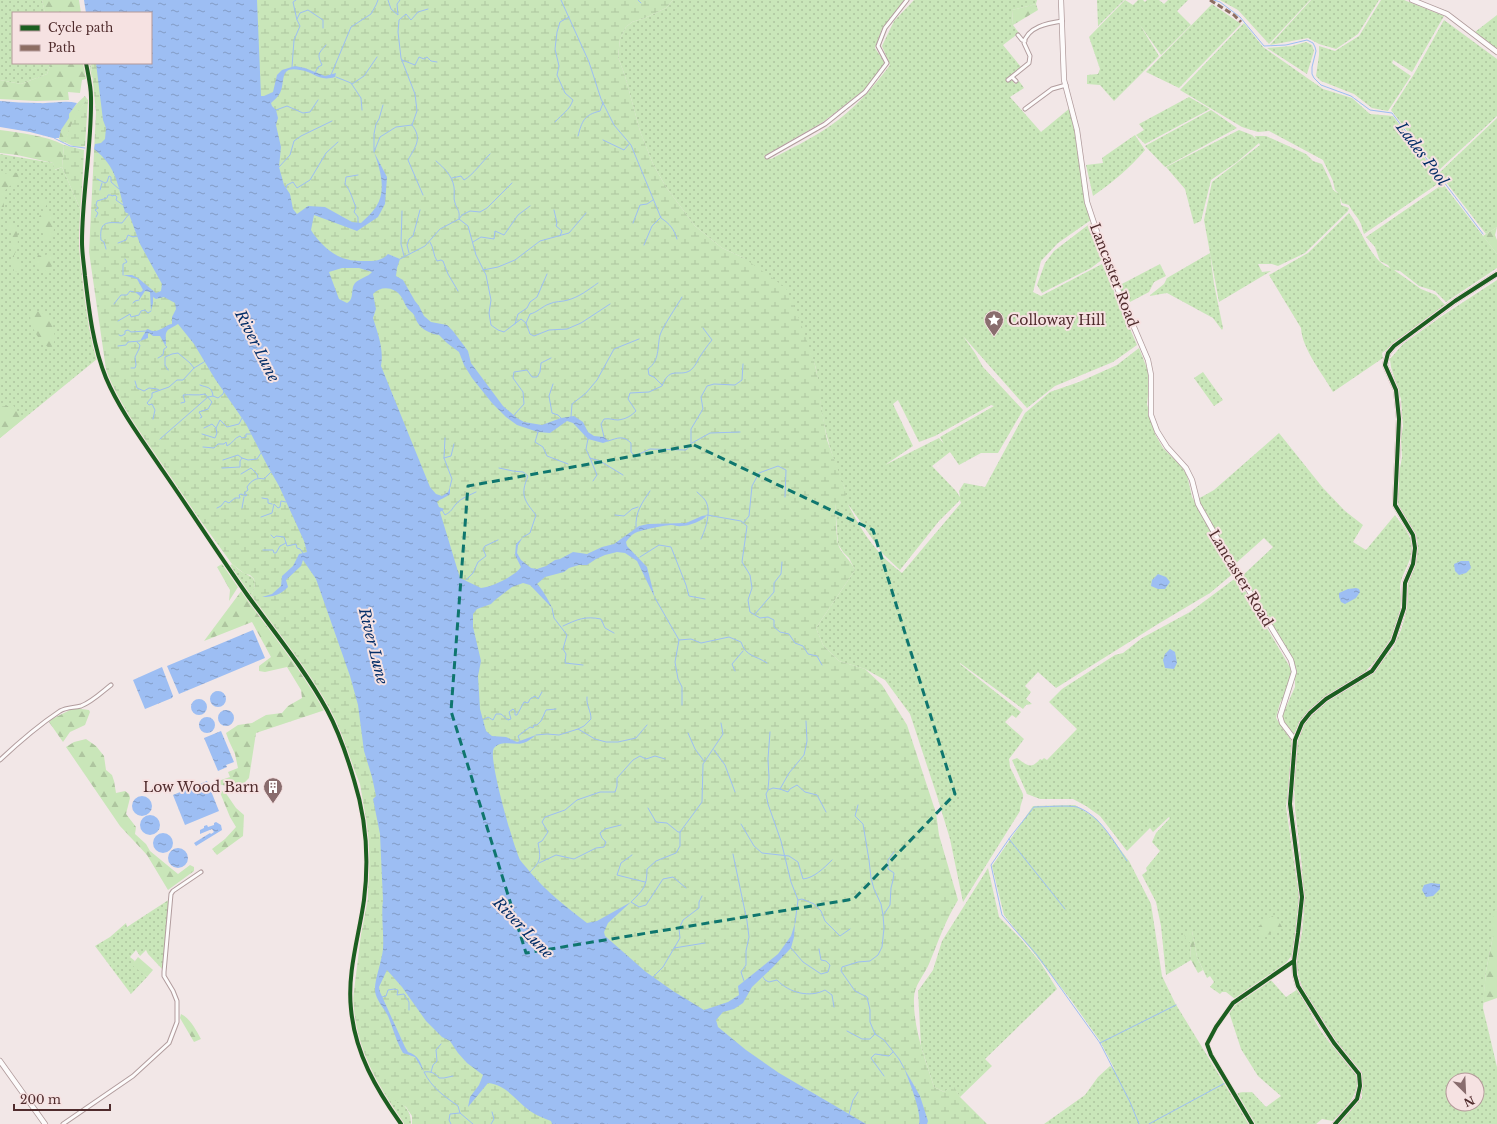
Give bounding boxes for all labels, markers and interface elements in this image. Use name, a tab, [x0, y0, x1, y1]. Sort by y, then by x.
legend	[12, 12, 152, 64]
text: Cycle path	[48, 20, 113, 35]
text: Path	[48, 40, 76, 55]
water label: Lades Pool	[1392, 117, 1453, 190]
street label: Lancaster Road	[1086, 220, 1142, 330]
water label: River Lune	[231, 306, 284, 385]
place icon: Colloway Hill	[983, 309, 1005, 337]
place label: Colloway Hill	[1008, 311, 1105, 329]
street label: Lancaster Road	[1205, 526, 1277, 630]
water label: River Lune	[355, 605, 392, 686]
building icon: Low Wood Barn	[262, 776, 284, 804]
place label: Low Wood Barn	[143, 778, 259, 796]
water label: River Lune	[489, 892, 557, 962]
north arrow	[1445, 1072, 1485, 1112]
scale bar	[14, 1086, 110, 1112]
text: 200 m	[20, 1092, 61, 1107]
text: N	[1461, 1093, 1477, 1110]

